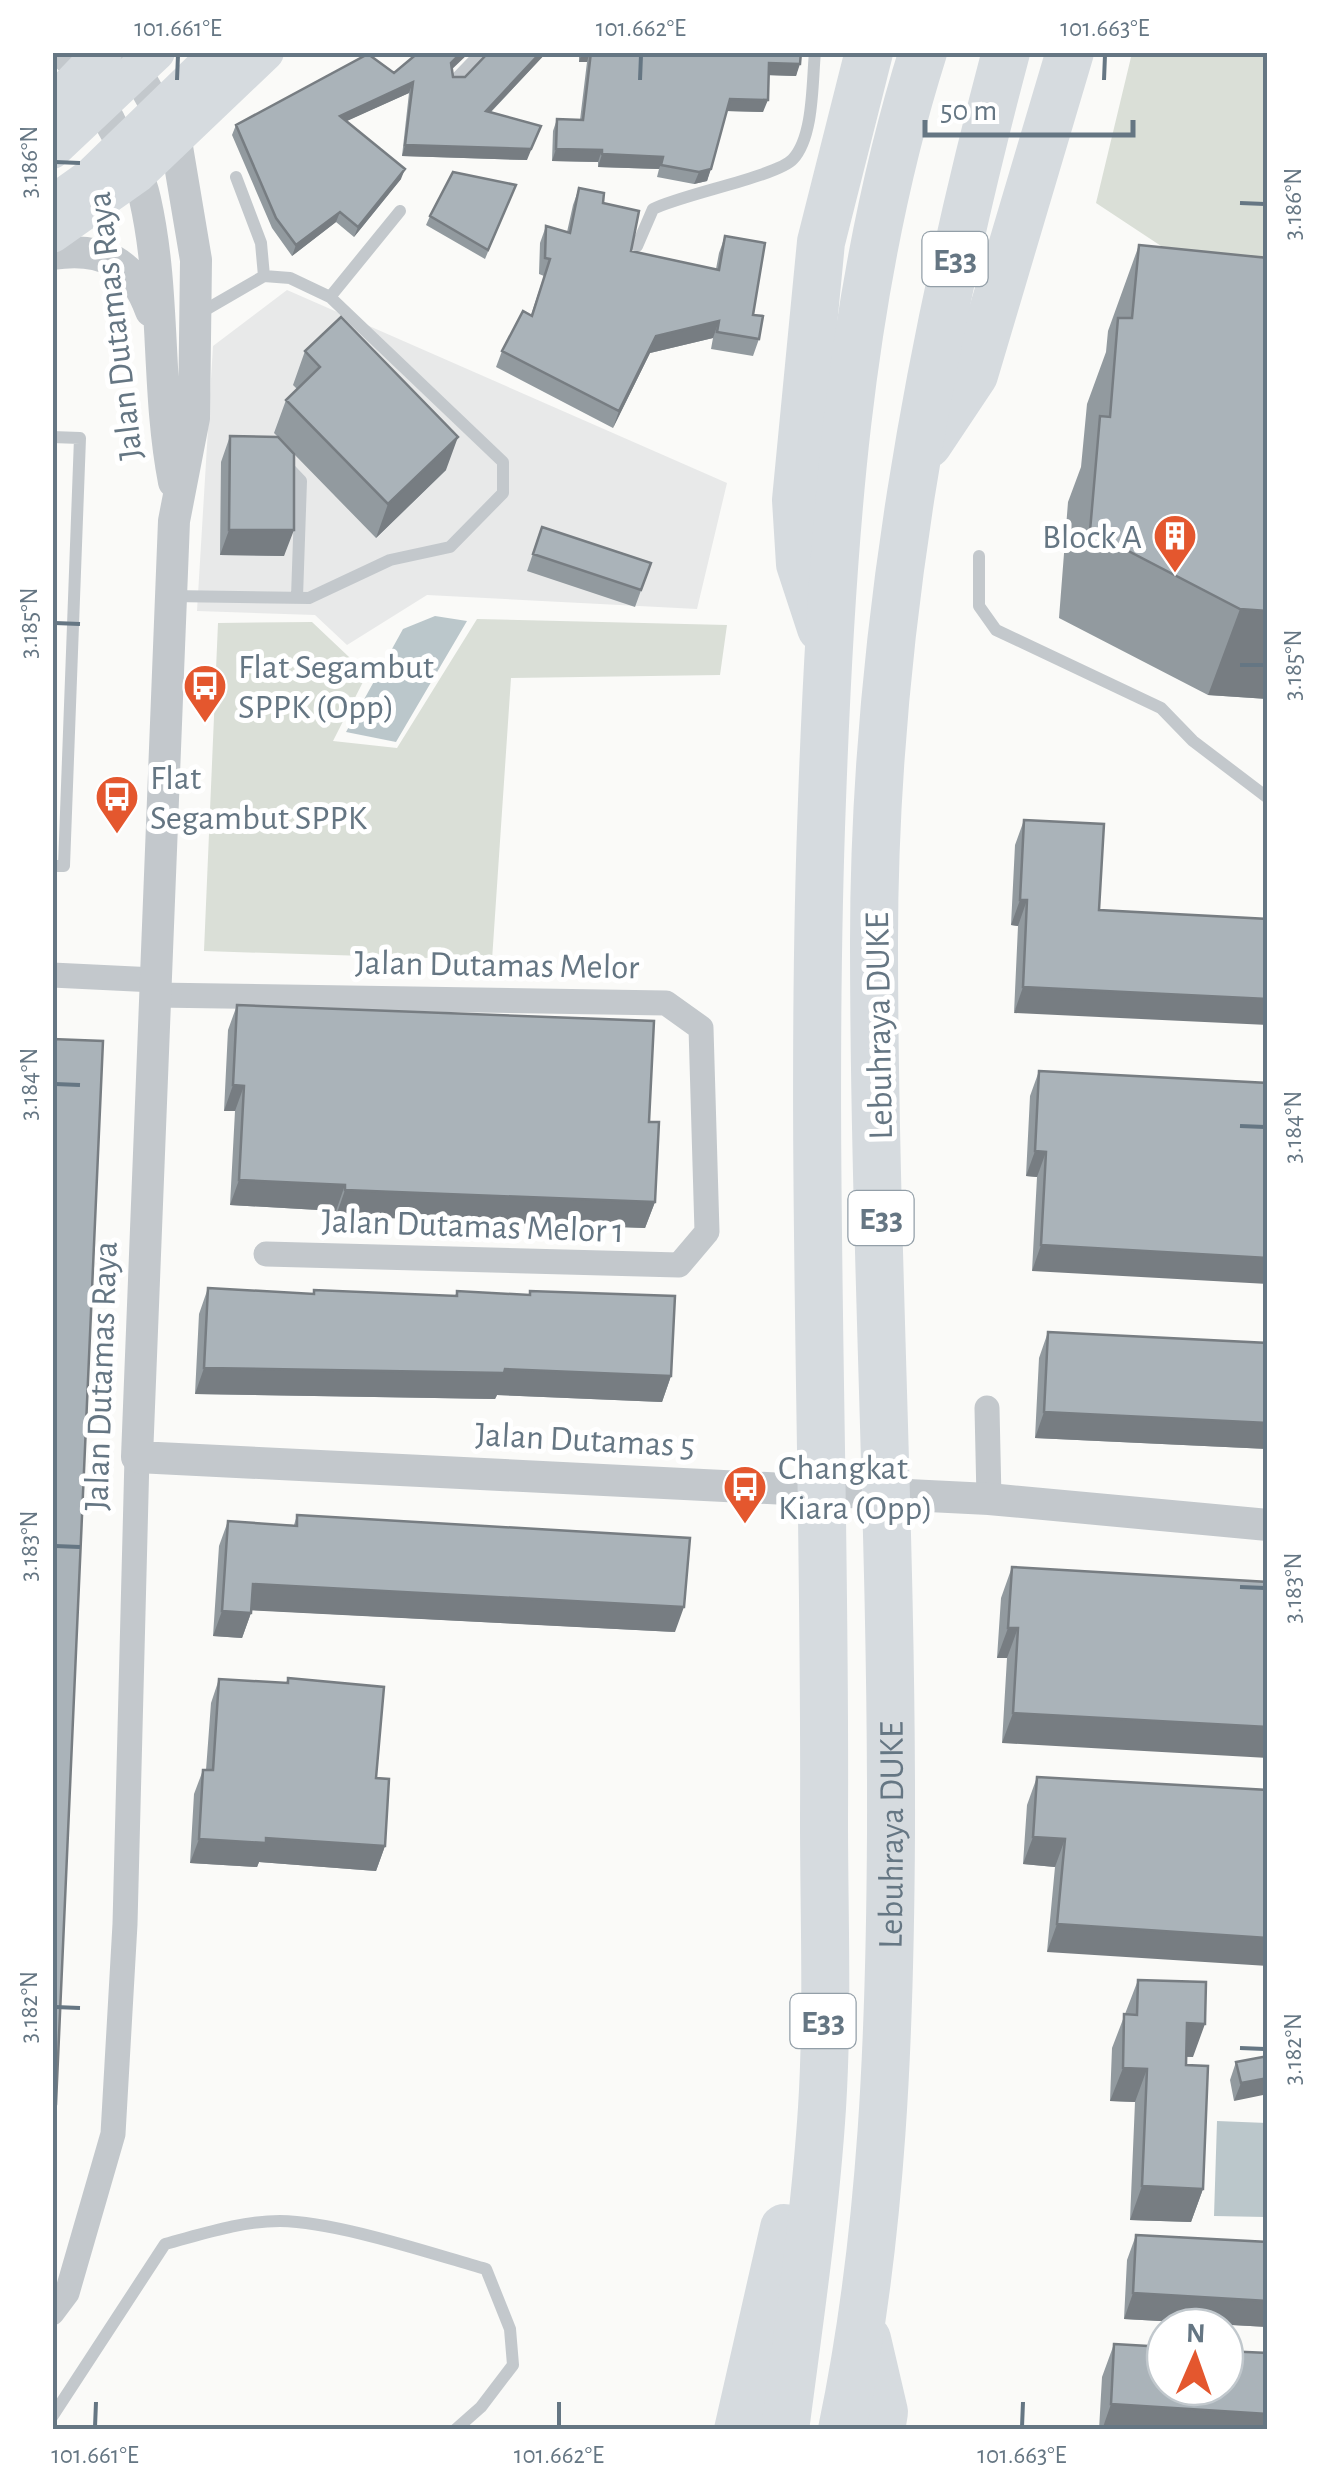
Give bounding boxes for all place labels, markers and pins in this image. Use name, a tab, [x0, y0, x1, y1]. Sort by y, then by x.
building icon: Block A	[1152, 513, 1198, 574]
place label: Block A	[1042, 520, 1142, 555]
place label: Flat Segambut SPPK (Opp)	[238, 650, 434, 725]
bus stop icon: Flat Segambut SPPK (Opp)	[182, 663, 228, 724]
place label: Flat Segambut SPPK	[150, 761, 368, 836]
bus stop icon: Flat Segambut SPPK	[94, 774, 140, 835]
place label: Changkat Kiara (Opp)	[778, 1451, 933, 1526]
bus stop icon: Changkat Kiara (Opp)	[722, 1464, 768, 1525]

